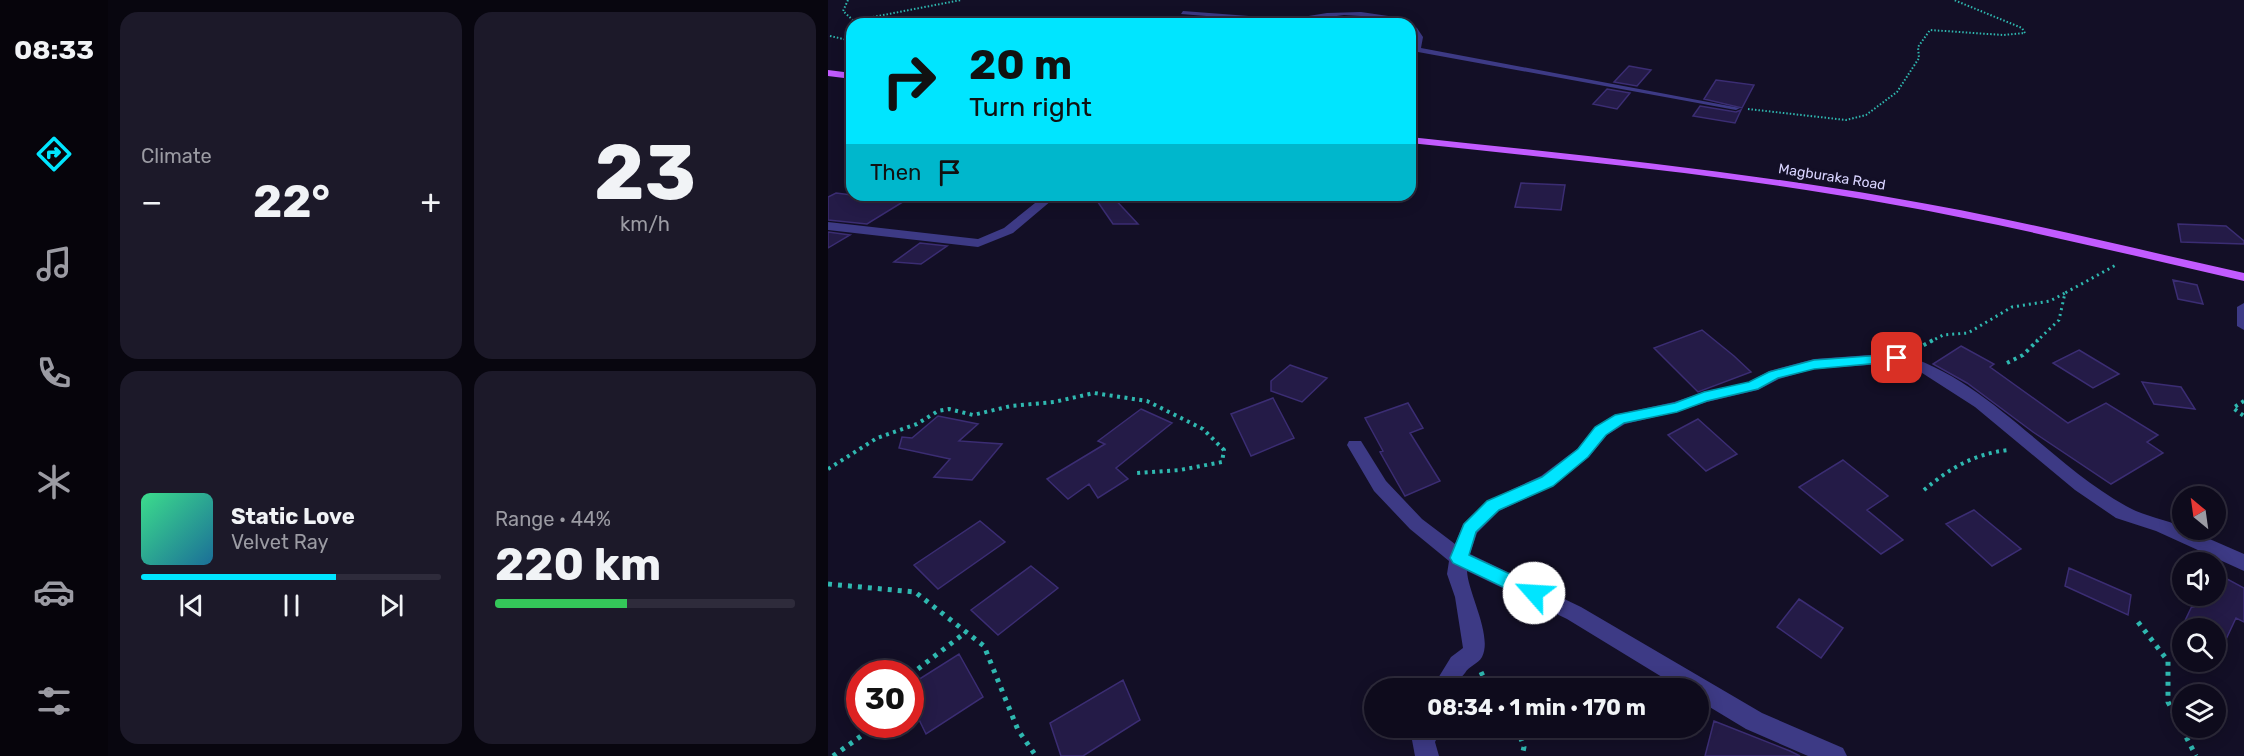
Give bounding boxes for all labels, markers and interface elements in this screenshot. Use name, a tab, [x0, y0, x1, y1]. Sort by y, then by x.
text: 08:33	[14, 34, 94, 66]
text: 20 m	[969, 40, 1072, 90]
icon: right	[870, 42, 948, 120]
text: Turn right	[969, 91, 1092, 123]
text: 23	[594, 126, 696, 219]
icon: directions	[33, 133, 75, 175]
text: Climate	[141, 144, 212, 168]
icon: arrive	[933, 156, 966, 189]
text: Then	[870, 159, 921, 186]
street label: Magburaka Road	[1777, 160, 1887, 194]
text: 22°	[253, 175, 330, 228]
text: −	[141, 182, 162, 221]
text: +	[420, 182, 441, 221]
text: km/h	[620, 212, 670, 236]
icon: music	[33, 243, 75, 285]
pin	[1871, 332, 1922, 383]
icon: arrive	[1880, 341, 1913, 374]
icon: phone	[33, 352, 75, 394]
icon: climate	[33, 461, 75, 503]
north arrow	[2172, 486, 2226, 540]
map controls	[2172, 486, 2226, 738]
text: Static Love	[231, 503, 355, 530]
text: Range · 44%	[495, 507, 611, 531]
text: Velvet Ray	[231, 530, 329, 554]
text: 220 km	[495, 538, 661, 591]
button: sound	[2172, 552, 2226, 606]
position arrow	[1502, 561, 1566, 625]
icon: car	[33, 571, 75, 613]
icon: previous	[175, 589, 208, 622]
icon: pause	[275, 589, 308, 622]
icon: next	[375, 589, 408, 622]
button: search	[2172, 618, 2226, 672]
speed limit sign: 30	[846, 660, 924, 738]
icon: filters	[33, 680, 75, 722]
button: layers	[2172, 684, 2226, 738]
text: 08:34 · 1 min · 170 m	[1427, 694, 1646, 721]

